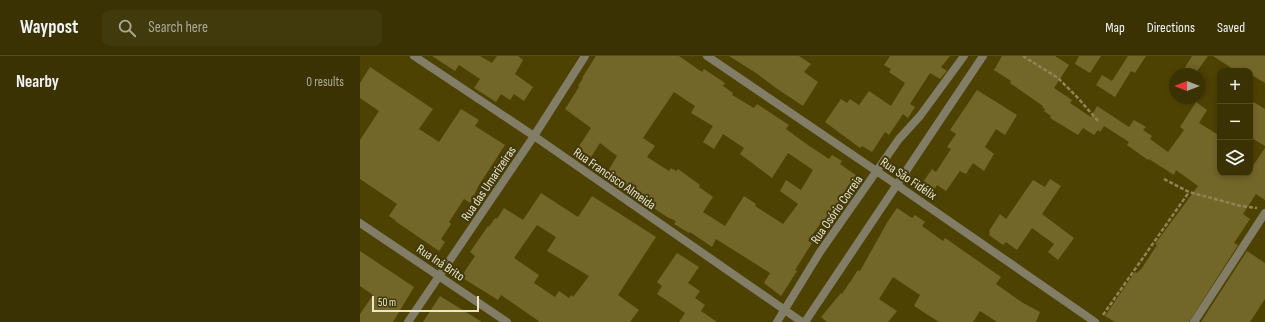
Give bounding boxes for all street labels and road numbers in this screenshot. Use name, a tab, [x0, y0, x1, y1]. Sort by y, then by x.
street label: Rua das Umarizeiras	[458, 143, 520, 224]
street label: Rua Francisco Almeida	[570, 144, 659, 213]
street label: Rua São Fidélix	[877, 154, 940, 204]
street label: Rua Osório Correia	[807, 172, 866, 247]
street label: Rua Iná Brito	[413, 241, 468, 285]

